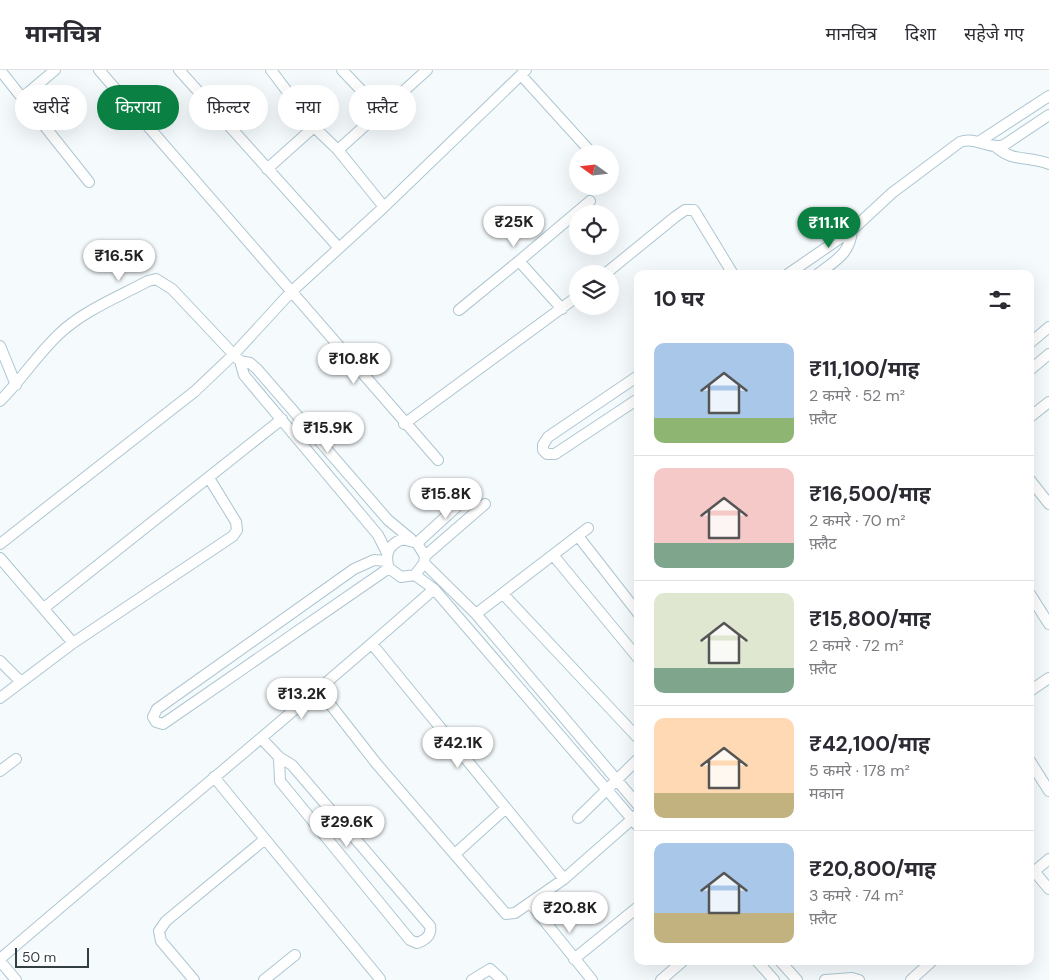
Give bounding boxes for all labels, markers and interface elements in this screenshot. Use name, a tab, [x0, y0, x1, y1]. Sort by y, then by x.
text: मानचित्र	[25, 18, 101, 49]
text: मानचित्र	[825, 22, 877, 46]
text: दिशा	[905, 22, 936, 46]
text: सहेजे गए	[964, 22, 1024, 46]
chip: खरीदें	[15, 85, 87, 130]
chip: किराया	[97, 85, 179, 130]
chip: फ़िल्टर	[189, 85, 268, 130]
chip: नया	[278, 85, 339, 130]
chip: फ़्लैट	[349, 85, 416, 130]
north arrow	[569, 145, 619, 195]
map controls	[569, 145, 619, 315]
button: locate	[569, 205, 619, 255]
pin: ₹25K	[484, 206, 544, 248]
pin: ₹11.1K	[788, 206, 870, 249]
text: ₹25K	[494, 211, 534, 232]
text: ₹11.1K	[808, 212, 850, 233]
pin: ₹16.5K	[78, 240, 160, 282]
text: ₹16.5K	[94, 245, 144, 266]
button: layers	[569, 265, 619, 315]
text: 10 घर	[654, 285, 704, 313]
icon: filters	[986, 286, 1014, 314]
pin: ₹10.8K	[313, 342, 395, 385]
text: ₹10.8K	[329, 348, 379, 369]
text: ₹11,100/माह	[809, 355, 919, 383]
icon: home	[694, 363, 754, 423]
text: 2 कमरे · 52 m²	[809, 385, 905, 406]
text: फ़्लैट	[809, 408, 837, 429]
pin: ₹15.9K	[287, 412, 369, 454]
text: ₹15.9K	[303, 417, 353, 438]
pin: ₹15.8K	[405, 478, 487, 520]
text: ₹16,500/माह	[809, 480, 931, 508]
text: ₹15.8K	[421, 483, 471, 504]
icon: home	[694, 488, 754, 548]
text: 2 कमरे · 70 m²	[809, 510, 906, 531]
text: फ़्लैट	[809, 533, 837, 554]
text: ₹15,800/माह	[809, 605, 931, 633]
icon: home	[694, 613, 754, 673]
text: 2 कमरे · 72 m²	[809, 635, 904, 656]
text: फ़्लैट	[809, 658, 837, 679]
pin: ₹13.2K	[261, 678, 343, 720]
text: ₹13.2K	[277, 683, 327, 704]
pin: ₹42.1K	[417, 726, 499, 769]
text: ₹42,100/माह	[809, 730, 930, 758]
text: ₹42.1K	[433, 732, 483, 753]
icon: home	[694, 738, 754, 798]
text: 5 कमरे · 178 m²	[809, 760, 910, 781]
text: मकान	[809, 783, 844, 804]
pin: ₹29.6K	[306, 806, 388, 848]
text: ₹29.6K	[321, 811, 373, 832]
text: ₹20,800/माह	[809, 855, 936, 883]
icon: home	[694, 863, 754, 923]
text: 3 कमरे · 74 m²	[809, 885, 904, 906]
pin: ₹20.8K	[529, 892, 611, 934]
text: ₹20.8K	[543, 897, 597, 918]
text: फ़्लैट	[809, 908, 837, 929]
scale bar	[15, 945, 89, 968]
text: 50 m	[22, 948, 56, 966]

